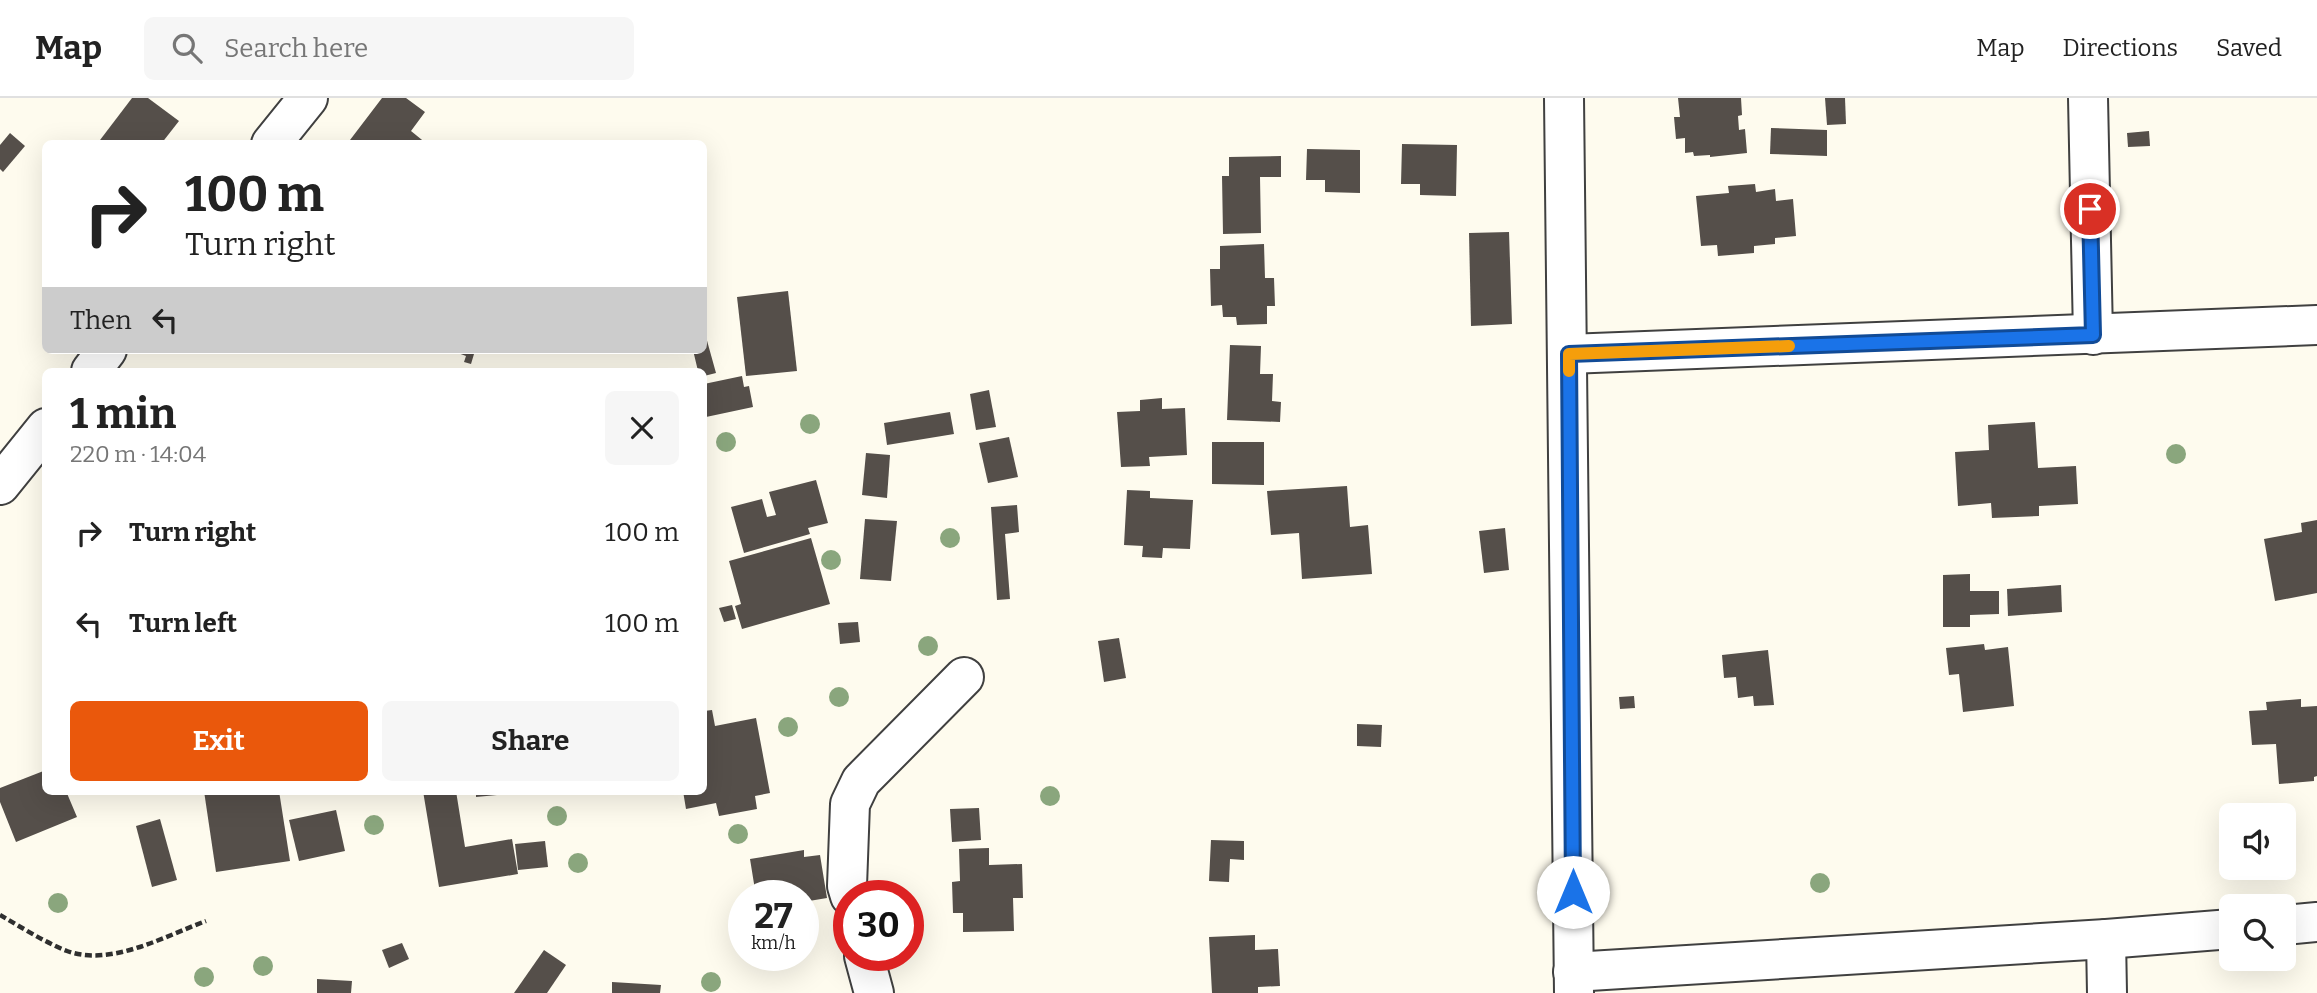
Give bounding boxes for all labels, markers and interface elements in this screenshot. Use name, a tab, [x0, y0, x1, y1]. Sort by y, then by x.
search box	[144, 17, 634, 80]
text: Map	[35, 28, 102, 68]
icon: search	[168, 29, 206, 67]
text: Search here	[224, 33, 368, 64]
text: Map	[1976, 34, 2025, 62]
text: Directions	[2063, 34, 2178, 62]
text: Saved	[2216, 34, 2282, 62]
text: 100 m	[185, 165, 324, 224]
icon: right	[70, 168, 161, 259]
pin	[2060, 179, 2120, 239]
icon: arrive	[2071, 190, 2109, 228]
text: Turn right	[185, 225, 336, 263]
icon: left	[146, 301, 184, 339]
text: Then	[70, 305, 132, 336]
text: 1 min	[70, 389, 176, 439]
button: close	[605, 391, 679, 465]
text: 220 m · 14:04	[70, 440, 206, 468]
icon: right	[70, 514, 108, 552]
text: Turn right	[129, 517, 256, 548]
text: 100 m	[605, 517, 679, 548]
icon: left	[70, 605, 108, 643]
text: Turn left	[129, 608, 237, 639]
text: 100 m	[605, 608, 679, 639]
button: Exit	[70, 701, 368, 781]
button: Share	[382, 701, 679, 781]
map controls	[2219, 803, 2296, 971]
button: sound	[2219, 803, 2296, 880]
position arrow	[1536, 855, 1610, 929]
speed limit sign: 30	[833, 880, 924, 971]
button: search	[2219, 894, 2296, 971]
text: 27	[754, 895, 793, 937]
text: km/h	[751, 932, 796, 954]

